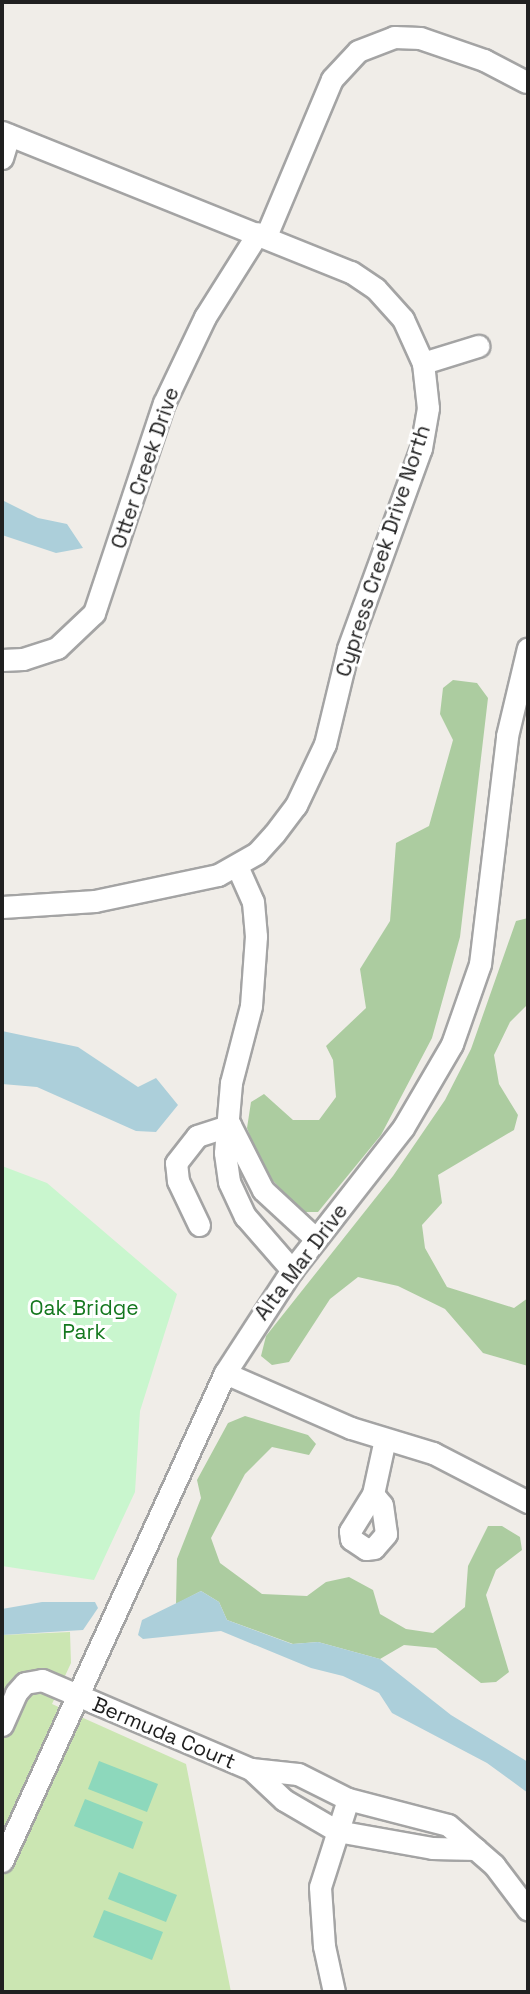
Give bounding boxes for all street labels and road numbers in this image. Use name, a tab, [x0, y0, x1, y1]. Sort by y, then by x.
street label: Otter Creek Drive	[106, 384, 184, 552]
street label: Cypress Creek Drive North	[330, 422, 436, 680]
street label: Alta Mar Drive	[249, 1199, 353, 1325]
street label: Bermuda Court	[89, 1692, 239, 1774]

